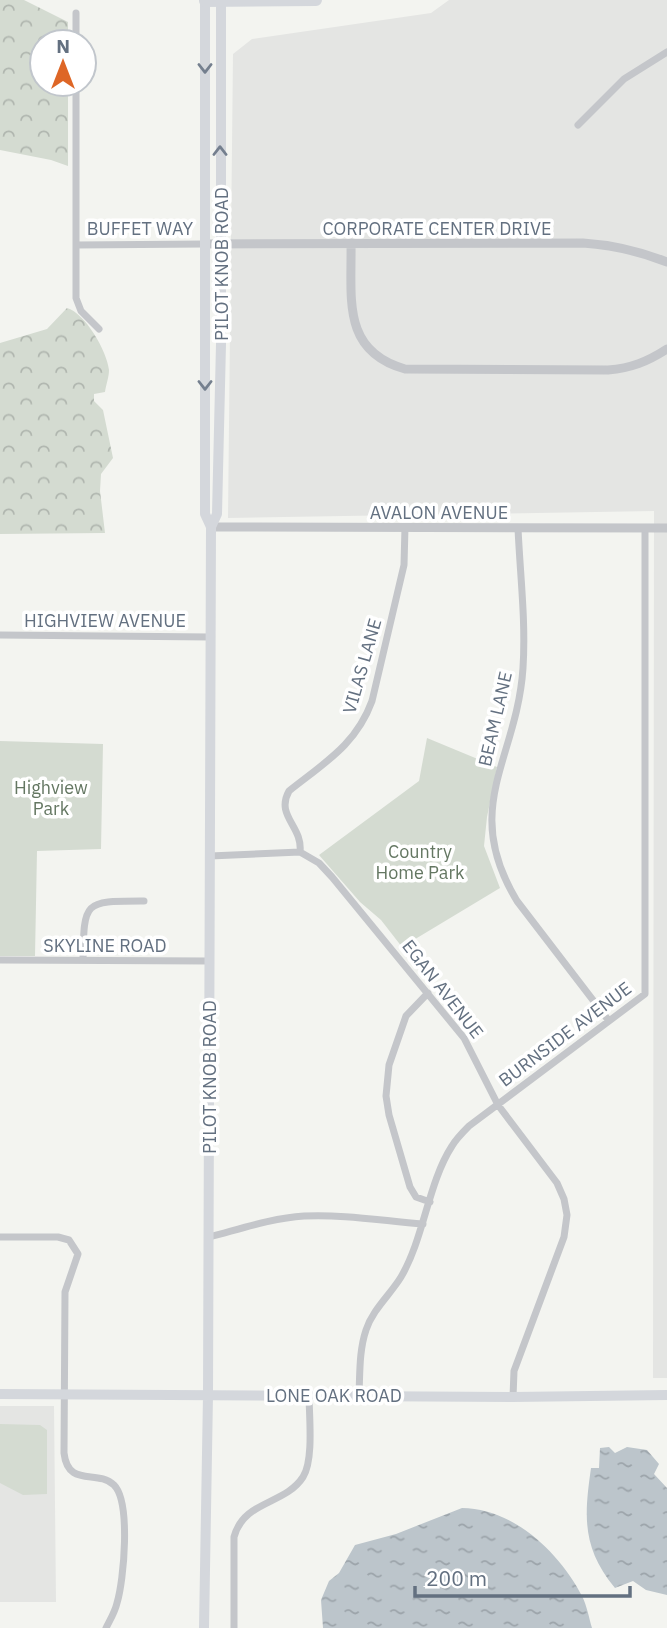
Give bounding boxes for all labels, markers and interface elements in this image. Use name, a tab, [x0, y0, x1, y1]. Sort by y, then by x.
north arrow	[28, 28, 98, 98]
text: N	[56, 34, 70, 58]
one-way arrow	[197, 63, 213, 74]
one-way arrow	[212, 145, 228, 156]
street label: PILOT KNOB ROAD	[210, 187, 233, 341]
street label: BUFFET WAY	[87, 217, 193, 240]
street label: CORPORATE CENTER DRIVE	[323, 217, 552, 240]
one-way arrow	[197, 381, 213, 391]
street label: AVALON AVENUE	[370, 501, 508, 524]
street label: HIGHVIEW AVENUE	[24, 609, 186, 632]
street label: VILAS LANE	[337, 616, 387, 716]
street label: BEAM LANE	[473, 669, 517, 769]
park label: Highview Park	[14, 776, 88, 820]
park label: Country Home Park	[375, 840, 465, 884]
street label: SKYLINE ROAD	[43, 934, 167, 957]
street label: EGAN AVENUE	[397, 935, 489, 1043]
street label: BURNSIDE AVENUE	[494, 977, 636, 1091]
street label: PILOT KNOB ROAD	[198, 1000, 221, 1154]
street label: LONE OAK ROAD	[266, 1384, 402, 1407]
scale bar	[415, 1554, 630, 1598]
text: 200 m	[426, 1564, 487, 1592]

